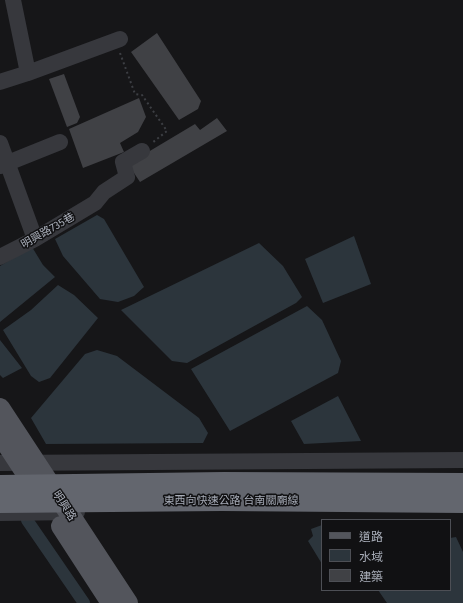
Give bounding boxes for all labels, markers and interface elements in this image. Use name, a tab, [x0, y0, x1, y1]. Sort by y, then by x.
street label: 明興路735巷	[19, 210, 77, 252]
street label: 明興路	[49, 489, 79, 523]
street label: 東西向快速公路 台南關廟線	[164, 494, 298, 508]
legend	[321, 519, 451, 591]
text: 道路	[359, 530, 383, 544]
text: 水域	[359, 550, 383, 564]
text: 建築	[359, 570, 383, 584]

